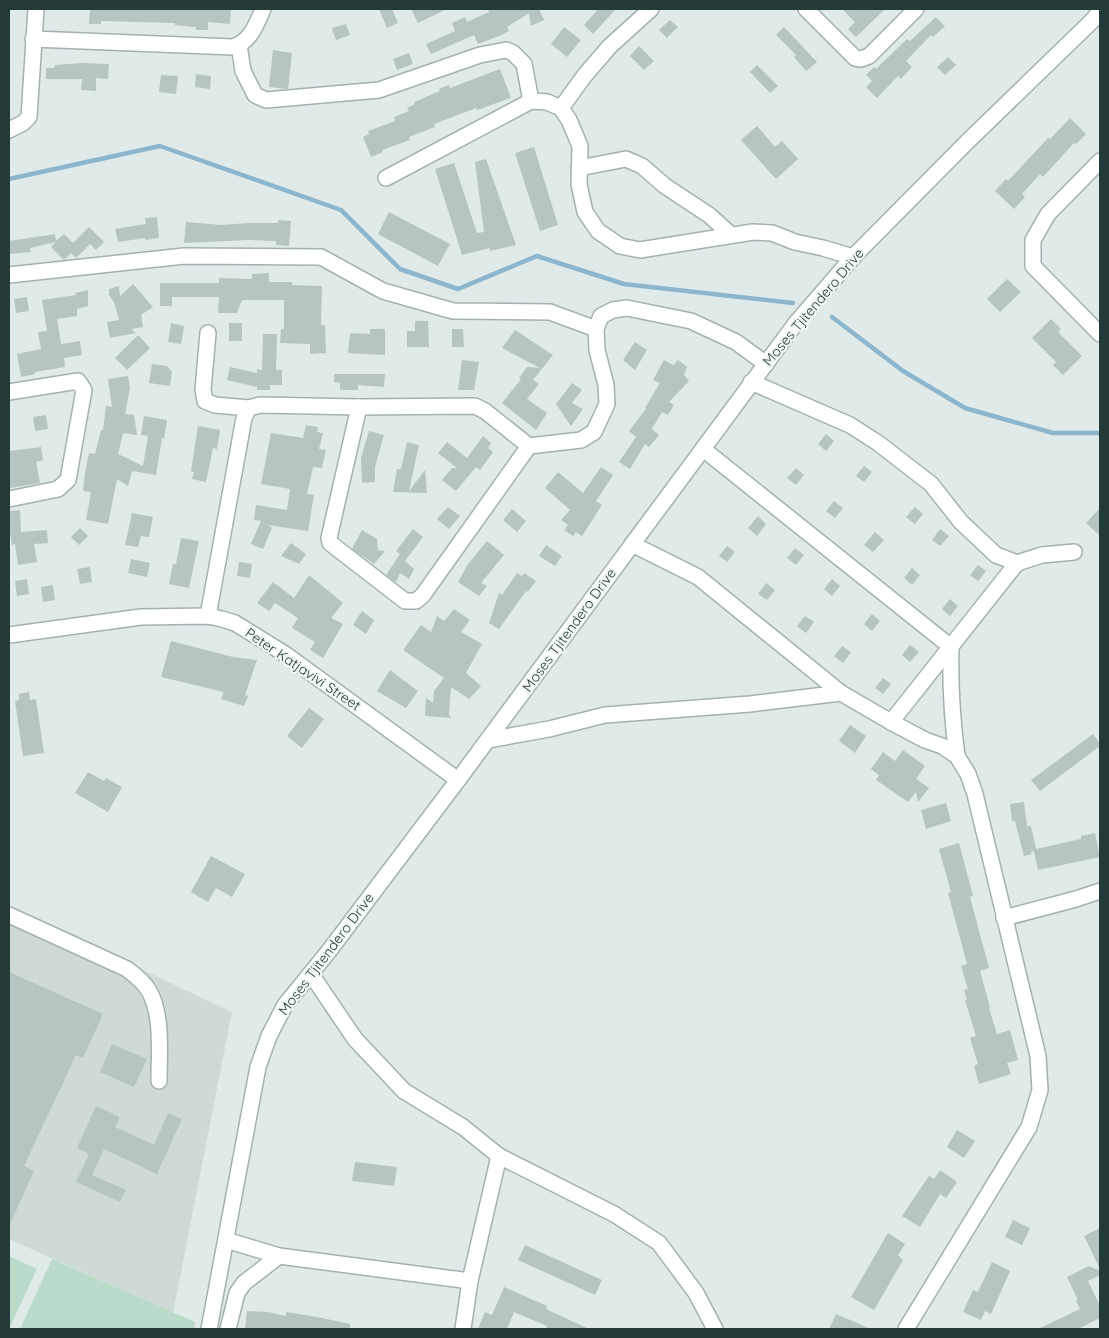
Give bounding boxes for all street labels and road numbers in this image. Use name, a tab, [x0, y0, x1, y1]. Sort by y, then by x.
street label: Moses Tjitendero Drive	[758, 244, 868, 370]
street label: Moses Tjitendero Drive	[518, 565, 620, 695]
street label: Peter Katjavivi Street	[242, 624, 364, 715]
street label: Moses Tjitendero Drive	[274, 889, 378, 1019]

